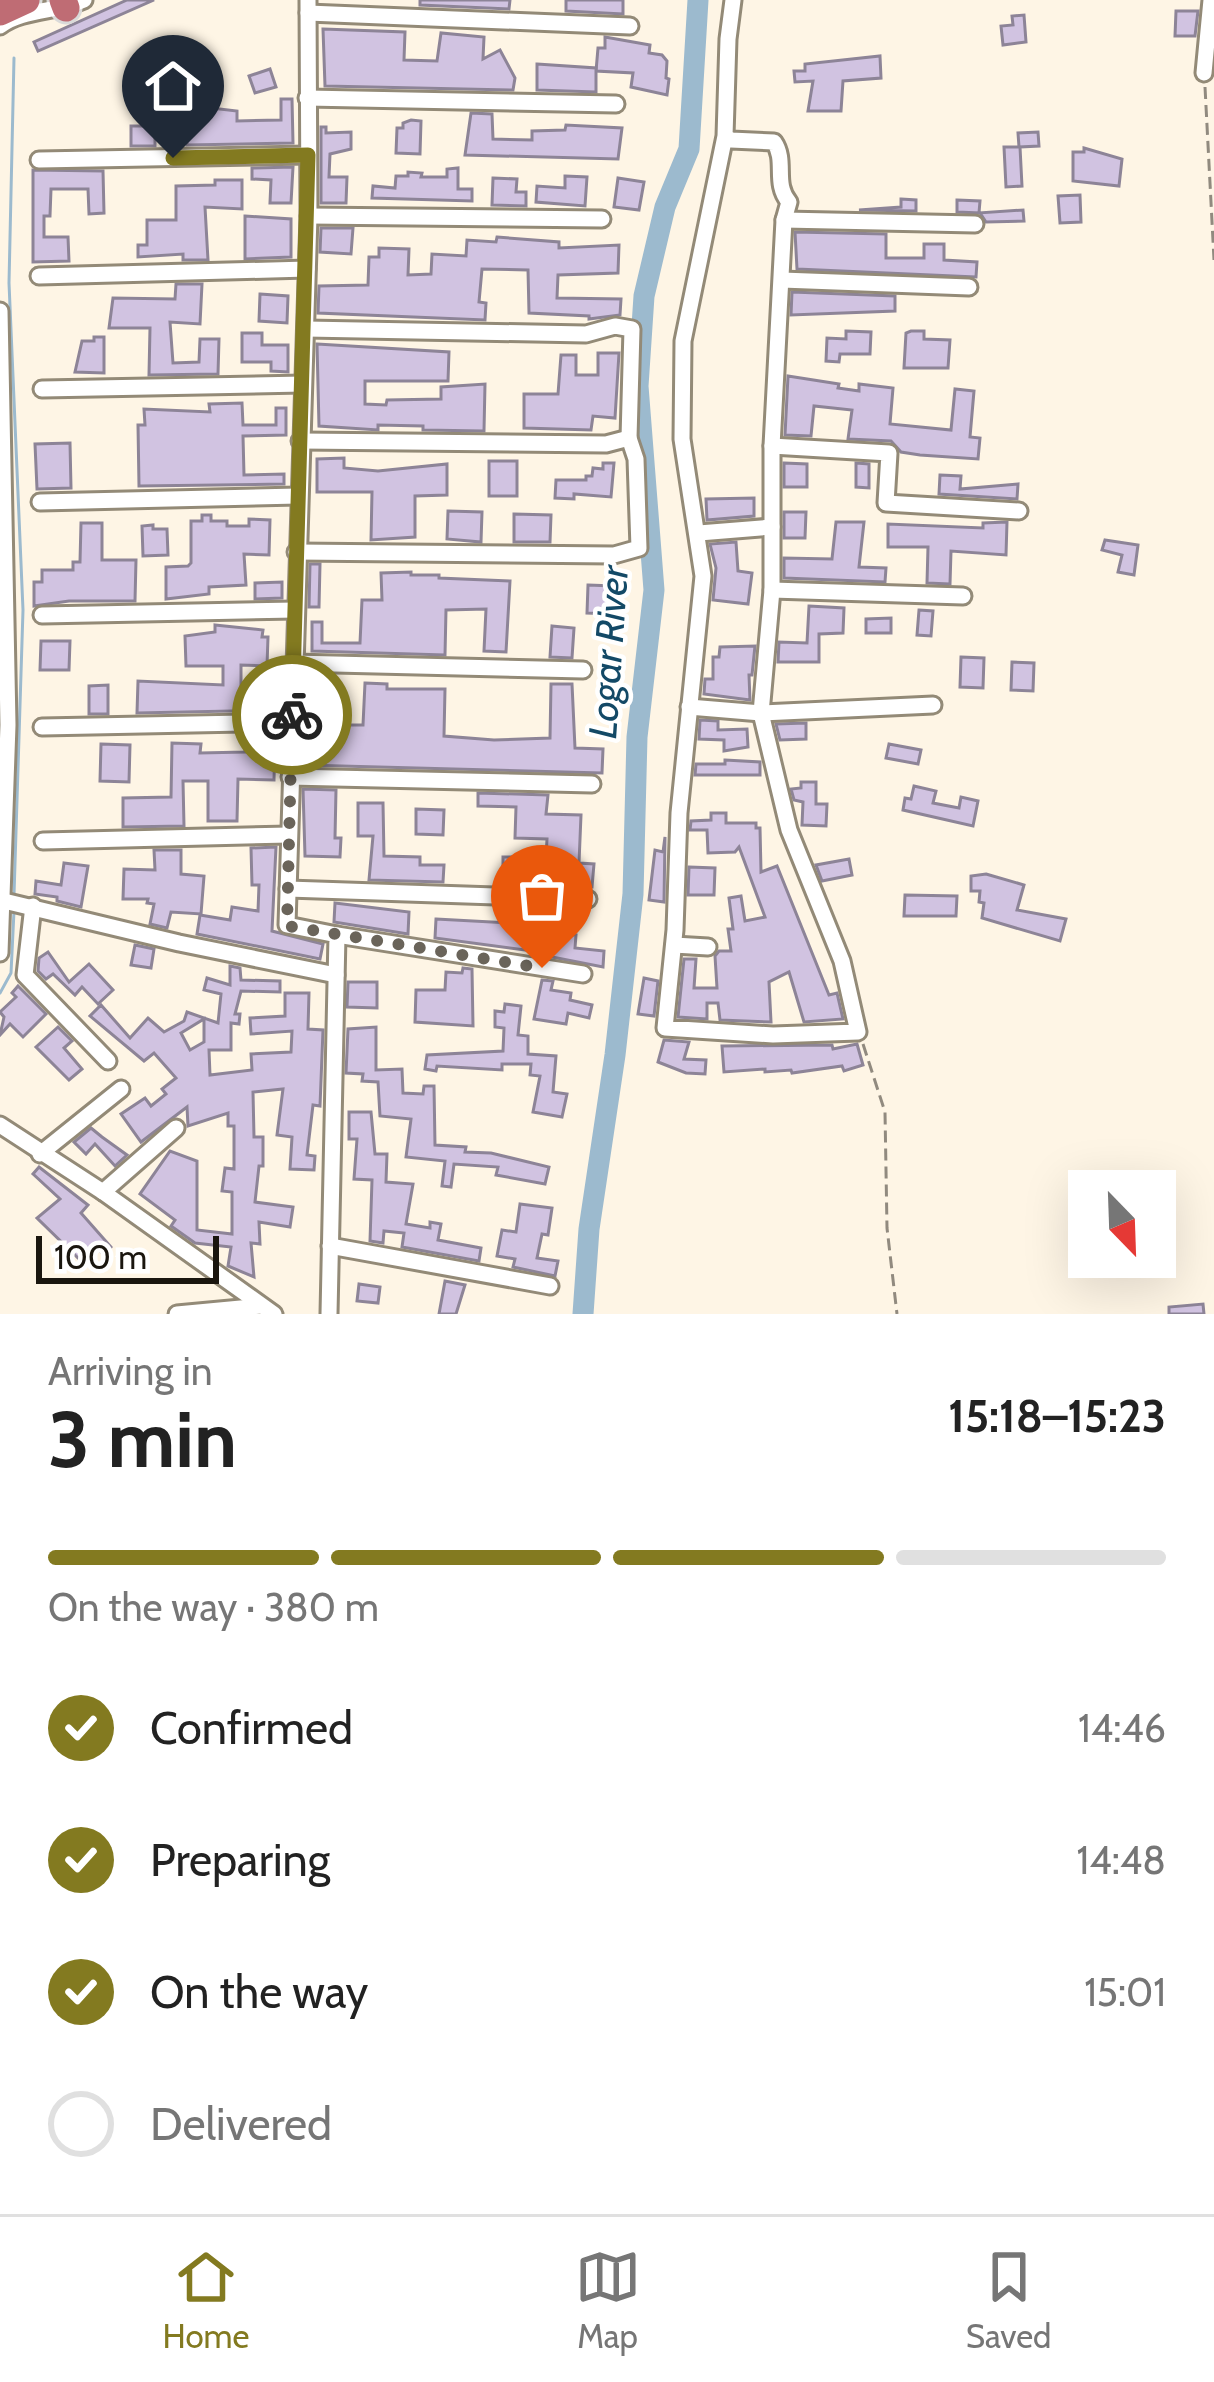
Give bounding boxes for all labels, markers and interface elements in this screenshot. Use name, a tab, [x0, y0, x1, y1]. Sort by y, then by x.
pin	[122, 35, 224, 158]
icon: home	[140, 53, 206, 119]
water label: Logar River	[578, 562, 638, 740]
courier	[232, 655, 352, 775]
icon: bike	[259, 682, 325, 748]
pin	[491, 845, 593, 968]
icon: bag	[509, 863, 575, 929]
north arrow	[1068, 1170, 1176, 1278]
map controls	[1068, 1170, 1176, 1278]
scale bar	[36, 1230, 219, 1283]
text: 100 m	[54, 1237, 147, 1277]
text: Arriving in	[48, 1347, 212, 1395]
text: 15:18–15:23	[948, 1389, 1166, 1443]
text: 3 min	[48, 1392, 237, 1487]
text: On the way · 380 m	[48, 1583, 379, 1631]
icon: check	[48, 1695, 114, 1761]
text: Confirmed	[150, 1701, 353, 1755]
text: 14:46	[1078, 1704, 1166, 1752]
icon: check	[48, 1827, 114, 1893]
text: Preparing	[150, 1833, 330, 1887]
text: 14:48	[1076, 1836, 1166, 1884]
icon: check	[48, 1959, 114, 2025]
text: On the way	[150, 1965, 368, 2019]
text: 15:01	[1084, 1968, 1166, 2016]
text: Delivered	[150, 2097, 332, 2151]
tab: Home	[163, 2244, 249, 2356]
tab: Map	[575, 2244, 641, 2356]
tab: Saved	[966, 2244, 1051, 2356]

